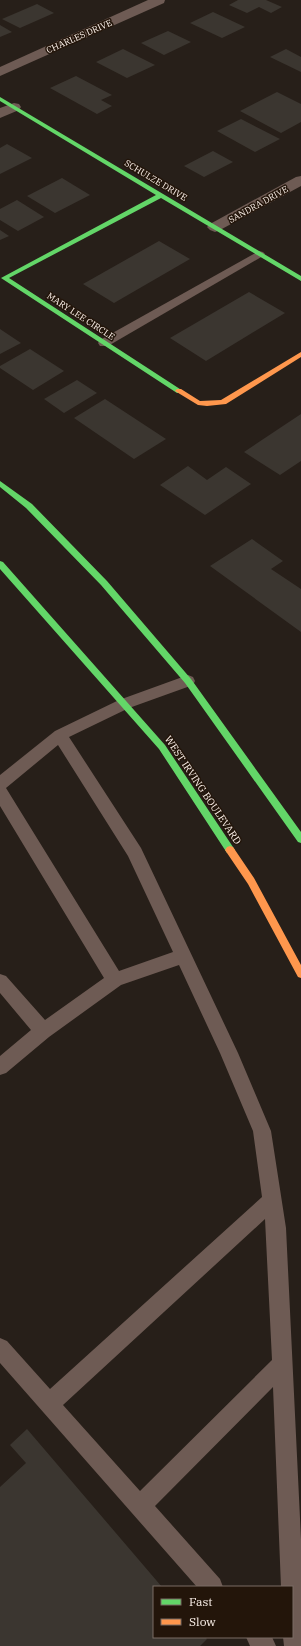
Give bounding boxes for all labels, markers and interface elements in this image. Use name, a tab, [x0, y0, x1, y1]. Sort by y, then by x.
street label: CHARLES DRIVE	[44, 16, 114, 55]
street label: SCHULZE DRIVE	[123, 157, 189, 203]
street label: SANDRA DRIVE	[226, 183, 290, 225]
street label: MARY LEE CIRCLE	[45, 290, 117, 342]
street label: WEST IRVING BOULEVARD	[162, 733, 244, 847]
legend	[153, 1586, 293, 1638]
text: Fast	[189, 1594, 213, 1609]
text: Slow	[189, 1614, 216, 1629]

